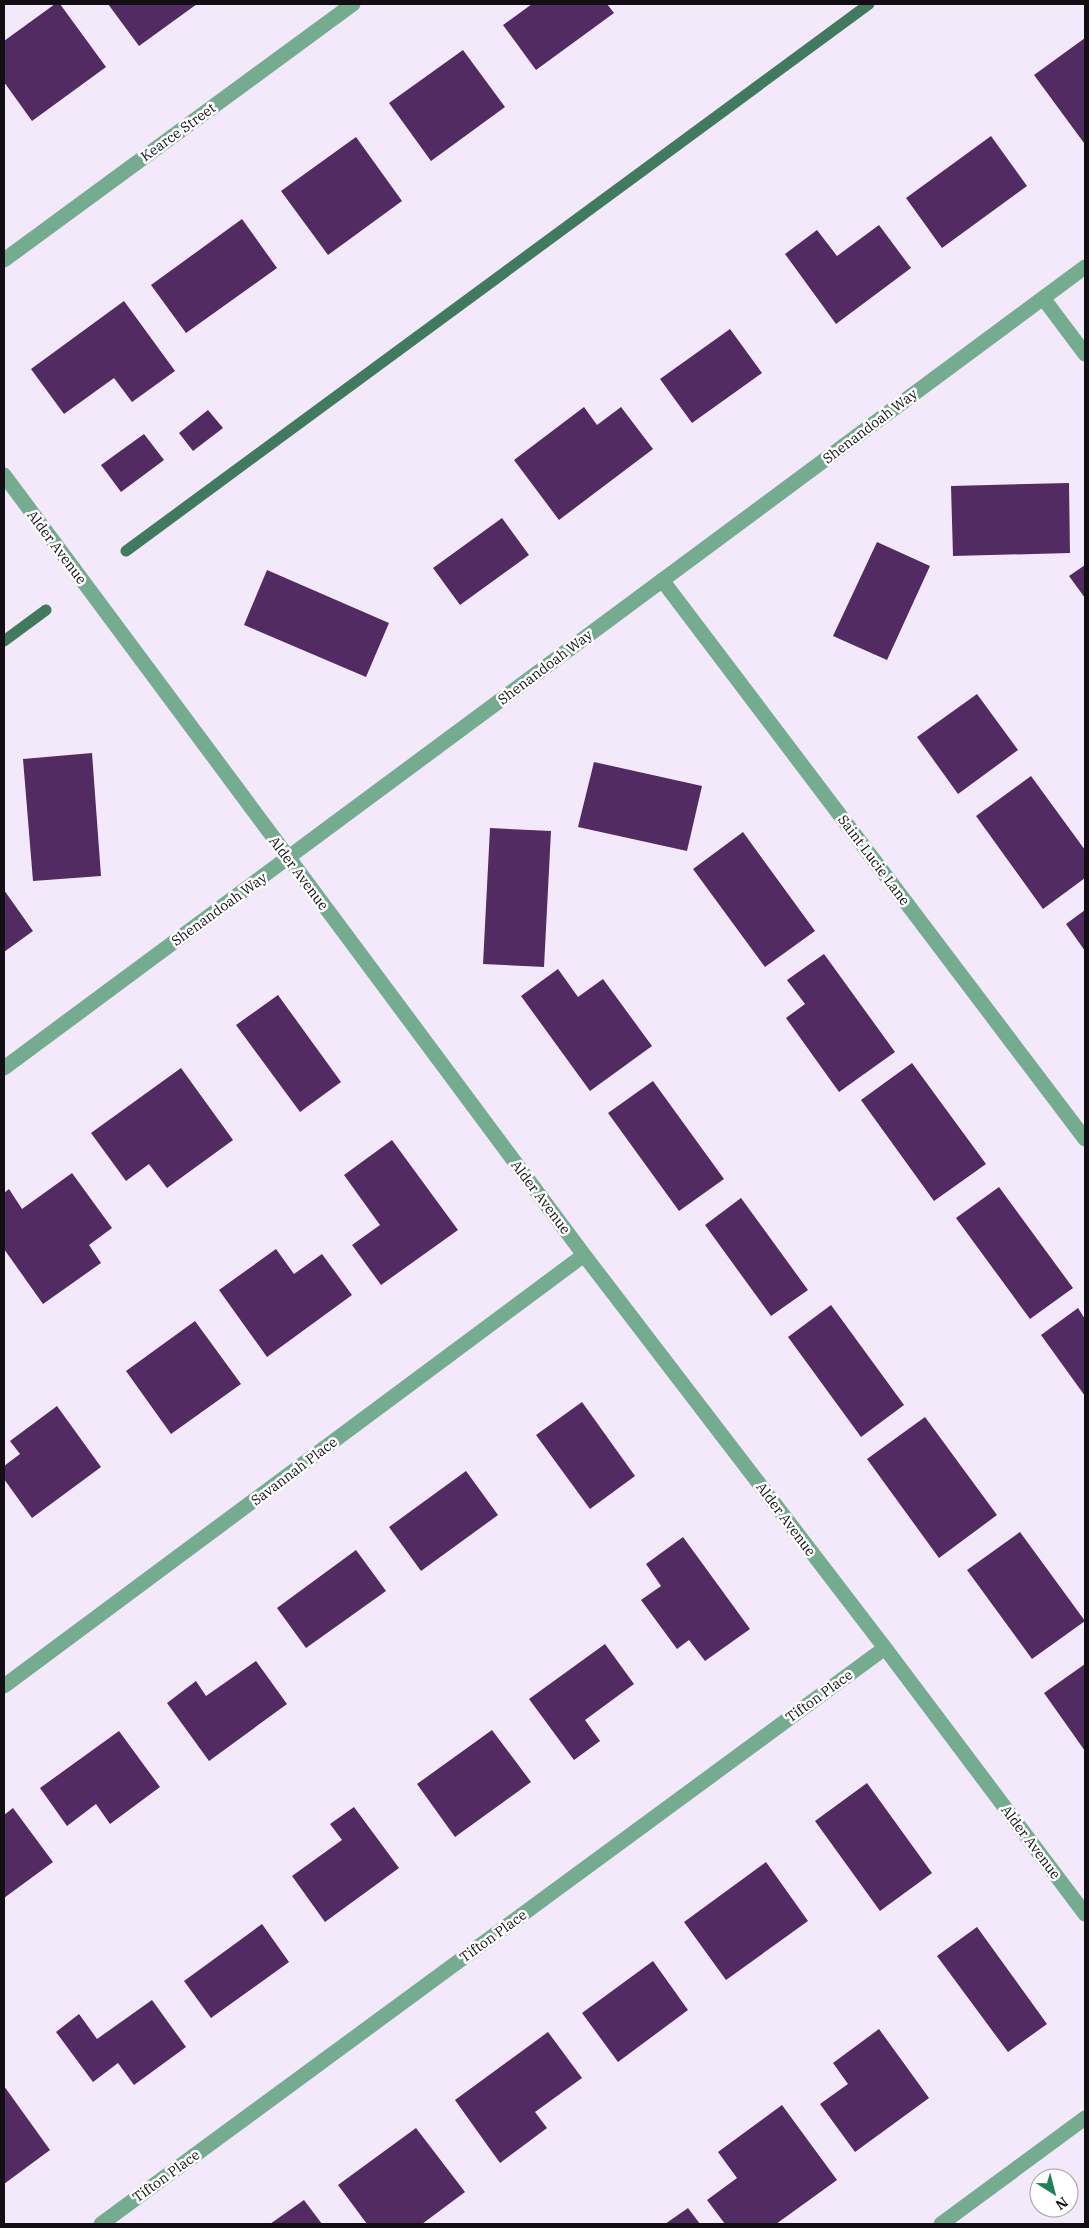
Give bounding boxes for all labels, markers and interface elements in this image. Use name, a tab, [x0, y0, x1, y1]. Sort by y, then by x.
street label: Kearce Street	[137, 99, 219, 165]
street label: Shenandoah Way	[819, 384, 921, 467]
street label: Alder Avenue	[23, 506, 91, 588]
street label: Shenandoah Way	[494, 625, 596, 708]
street label: Saint Lucie Lane	[834, 811, 914, 909]
street label: Alder Avenue	[265, 832, 333, 914]
street label: Shenandoah Way	[168, 868, 271, 950]
street label: Alder Avenue	[507, 1156, 575, 1238]
street label: Savannah Place	[247, 1433, 341, 1509]
street label: Alder Avenue	[752, 1478, 820, 1560]
street label: Tifton Place	[782, 1666, 856, 1726]
street label: Alder Avenue	[997, 1801, 1065, 1883]
street label: Tifton Place	[456, 1906, 530, 1966]
street label: Tifton Place	[129, 2146, 203, 2206]
north arrow	[1029, 2168, 1079, 2218]
text: N	[1052, 2193, 1071, 2214]

